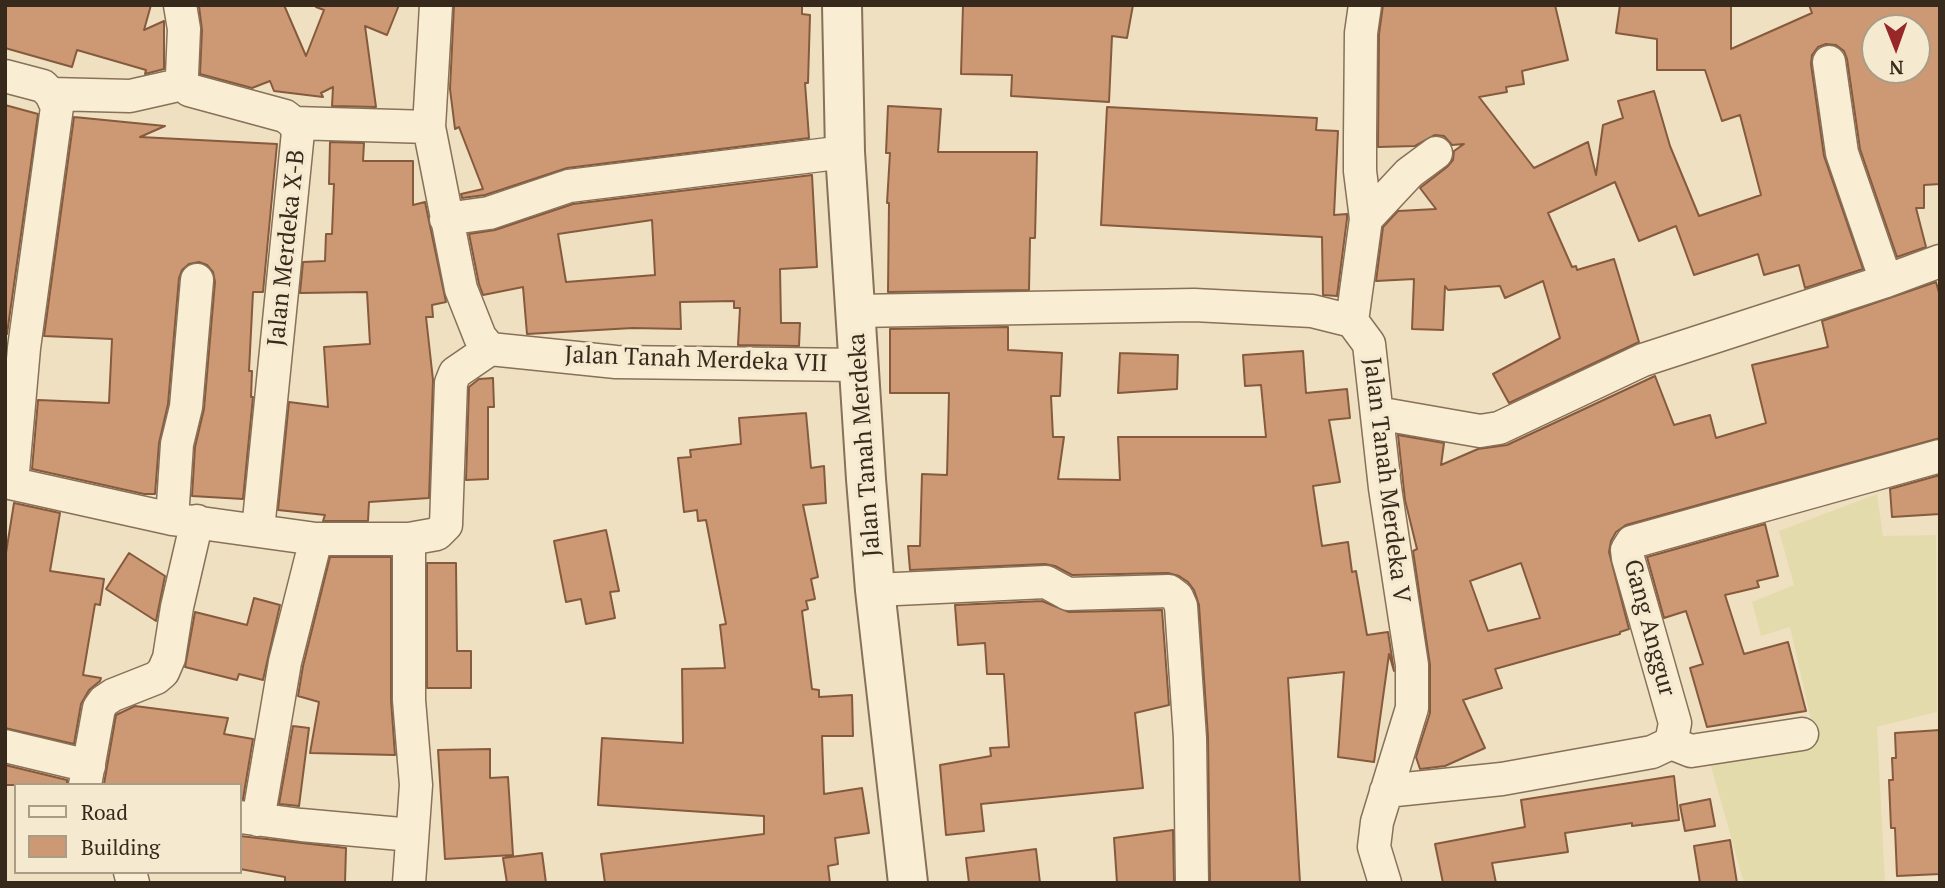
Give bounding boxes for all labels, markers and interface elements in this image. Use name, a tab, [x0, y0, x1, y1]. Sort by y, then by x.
north arrow	[1861, 14, 1931, 84]
text: N	[1889, 56, 1904, 81]
street label: Jalan Merdeka X-B	[262, 148, 312, 348]
street label: Jalan Tanah Merdeka	[843, 332, 887, 558]
street label: Jalan Tanah Merdeka VII	[564, 341, 828, 379]
street label: Jalan Tanah Merdeka V	[1357, 356, 1415, 604]
street label: Gang Anggur	[1617, 557, 1681, 699]
legend	[14, 783, 242, 874]
text: Road	[81, 798, 128, 826]
text: Building	[81, 833, 160, 861]

